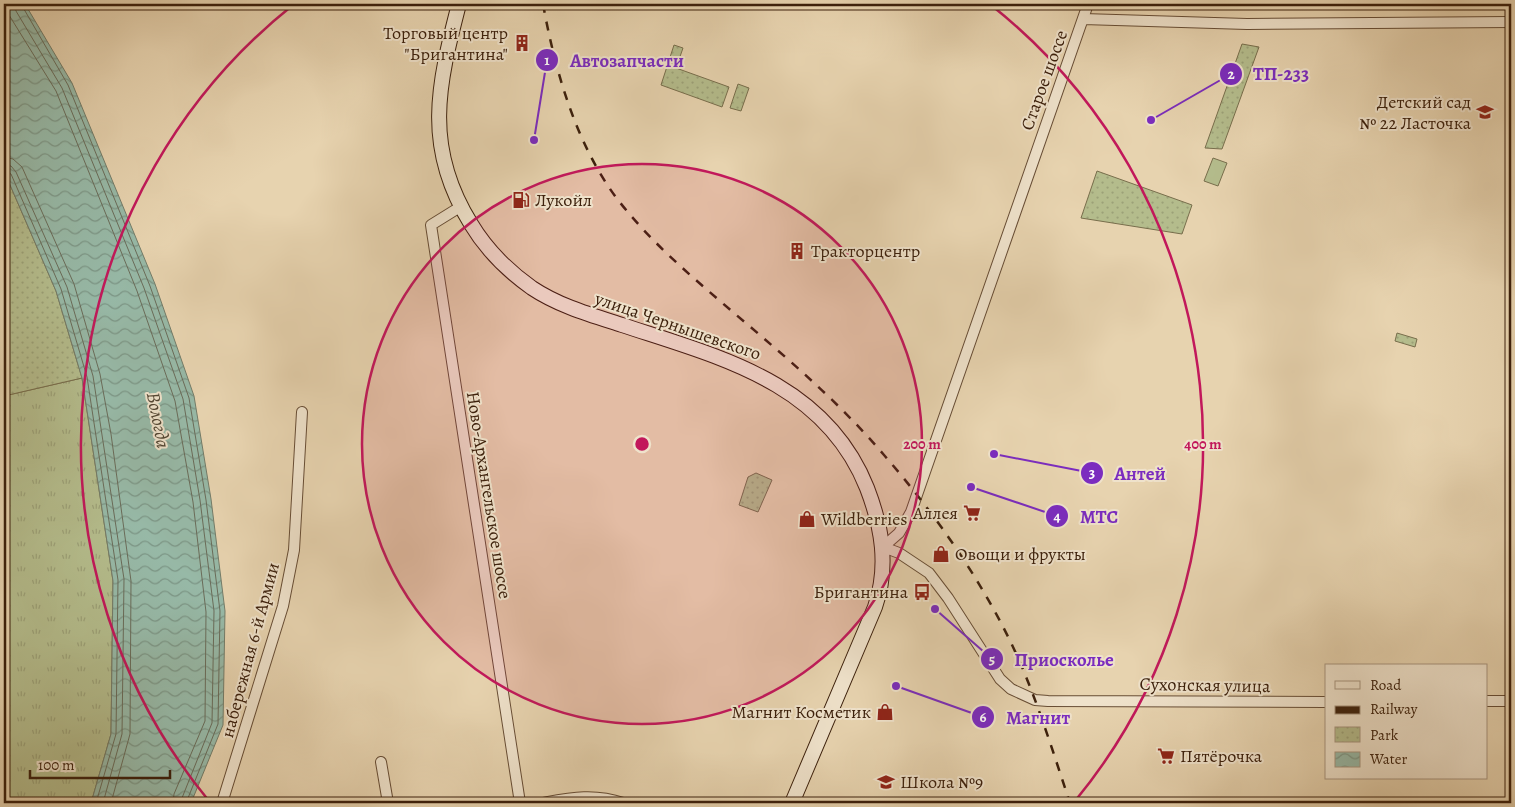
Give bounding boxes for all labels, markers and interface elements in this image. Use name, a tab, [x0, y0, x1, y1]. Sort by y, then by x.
place label: Торговый центр "Бригантина"	[383, 21, 508, 66]
street label: Старое шоссе	[1015, 27, 1073, 133]
building icon: Торговый центр "Бригантина"	[512, 33, 532, 53]
callout: Автозапчасти	[535, 43, 694, 77]
text: Автозапчасти	[569, 48, 684, 74]
text: 1	[544, 50, 550, 70]
callout: ТП-233	[1218, 57, 1319, 91]
text: ТП-233	[1253, 61, 1309, 87]
text: 2	[1227, 64, 1235, 84]
place label: Детский сад № 22 Ласточка	[1359, 90, 1472, 135]
school or university icon: Детский сад № 22 Ласточка	[1475, 102, 1495, 122]
place label: Лукойл	[535, 188, 592, 212]
fuel station icon: Лукойл	[511, 190, 531, 210]
place label: Тракторцентр	[811, 239, 920, 263]
building icon: Тракторцентр	[787, 241, 807, 261]
street label: улица Чернышевского	[591, 286, 764, 366]
water label: Вологда	[140, 390, 176, 451]
street label: Ново-Архангельское шоссе	[461, 390, 517, 600]
text: 200 m	[903, 434, 941, 454]
text: 400 m	[1184, 434, 1222, 454]
centre of rings	[633, 435, 651, 453]
callout: Антей	[1080, 456, 1176, 490]
text: Антей	[1113, 461, 1166, 487]
text: 3	[1089, 463, 1095, 483]
callout: МТС	[1045, 499, 1128, 533]
place label: Аллея	[912, 501, 958, 525]
supermarket icon: Аллея	[962, 503, 982, 523]
text: МТС	[1080, 504, 1118, 530]
text: 4	[1053, 506, 1061, 526]
place label: Wildberries	[820, 507, 908, 531]
shop icon: Wildberries	[797, 509, 817, 529]
place label: Овощи и фрукты	[955, 542, 1086, 566]
shop icon: Овощи и фрукты	[931, 544, 951, 564]
street label: набережная 6-й Армии	[215, 560, 285, 740]
place label: Бригантина	[814, 580, 909, 604]
bus stop icon: Бригантина	[912, 582, 932, 602]
callout: Приосколье	[980, 642, 1124, 676]
text: Приосколье	[1014, 647, 1114, 673]
text: 5	[989, 649, 995, 669]
legend	[1325, 664, 1488, 780]
street label: Сухонская улица	[1140, 672, 1271, 698]
text: Road	[1370, 675, 1402, 695]
text: Railway	[1370, 699, 1418, 719]
place label: Магнит Косметик	[732, 700, 871, 724]
callout: Магнит	[971, 700, 1080, 734]
shop icon: Магнит Косметик	[875, 702, 895, 722]
text: Магнит	[1006, 705, 1070, 731]
text: 6	[979, 707, 987, 727]
text: Park	[1370, 725, 1399, 745]
place label: Пятёрочка	[1180, 744, 1263, 768]
supermarket icon: Пятёрочка	[1156, 746, 1176, 766]
scale bar	[30, 747, 170, 779]
text: Water	[1369, 749, 1407, 769]
text: 100 m	[38, 755, 75, 775]
place label: Школа №9	[900, 770, 983, 794]
school or university icon: Школа №9	[876, 772, 896, 792]

